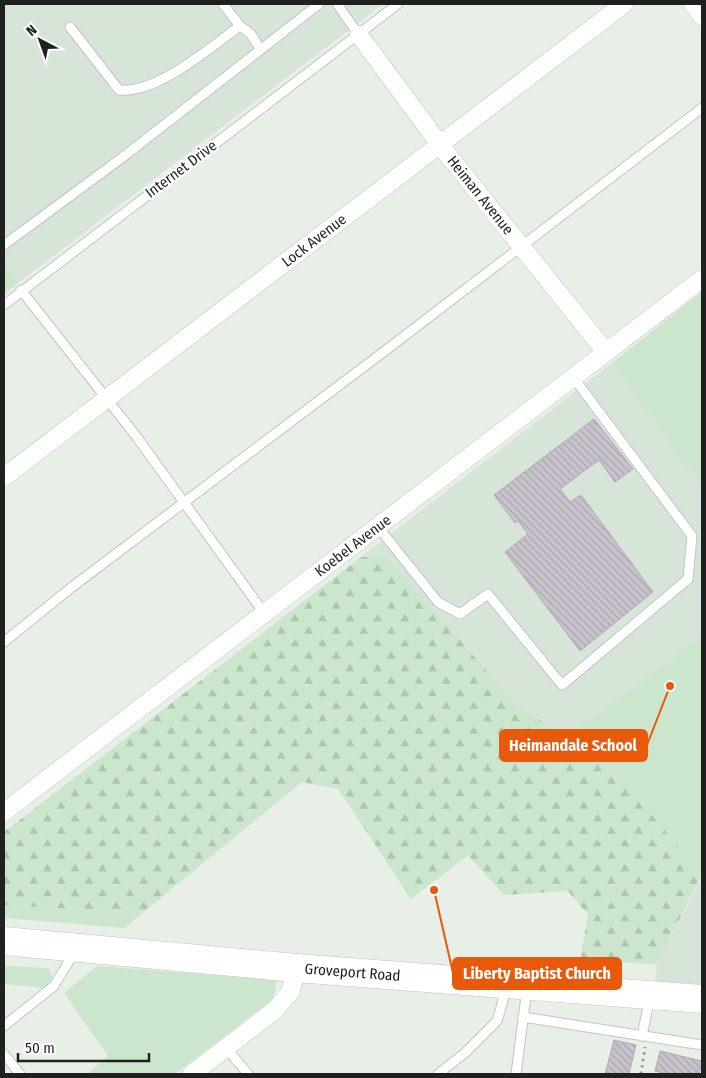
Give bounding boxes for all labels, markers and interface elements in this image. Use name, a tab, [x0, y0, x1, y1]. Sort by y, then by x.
north arrow	[15, 15, 65, 65]
text: N	[23, 21, 41, 40]
street label: Internet Drive	[142, 136, 220, 202]
street label: Heiman Avenue	[443, 152, 517, 238]
street label: Lock Avenue	[278, 210, 350, 271]
street label: Koebel Avenue	[311, 511, 395, 580]
callout: Heimandale School	[500, 730, 647, 761]
text: Heimandale School	[509, 736, 638, 755]
callout: Liberty Baptist Church	[453, 958, 621, 989]
street label: Groveport Road	[304, 960, 401, 985]
text: Liberty Baptist Church	[463, 964, 611, 983]
scale bar	[18, 1030, 149, 1062]
text: 50 m	[25, 1039, 55, 1057]

